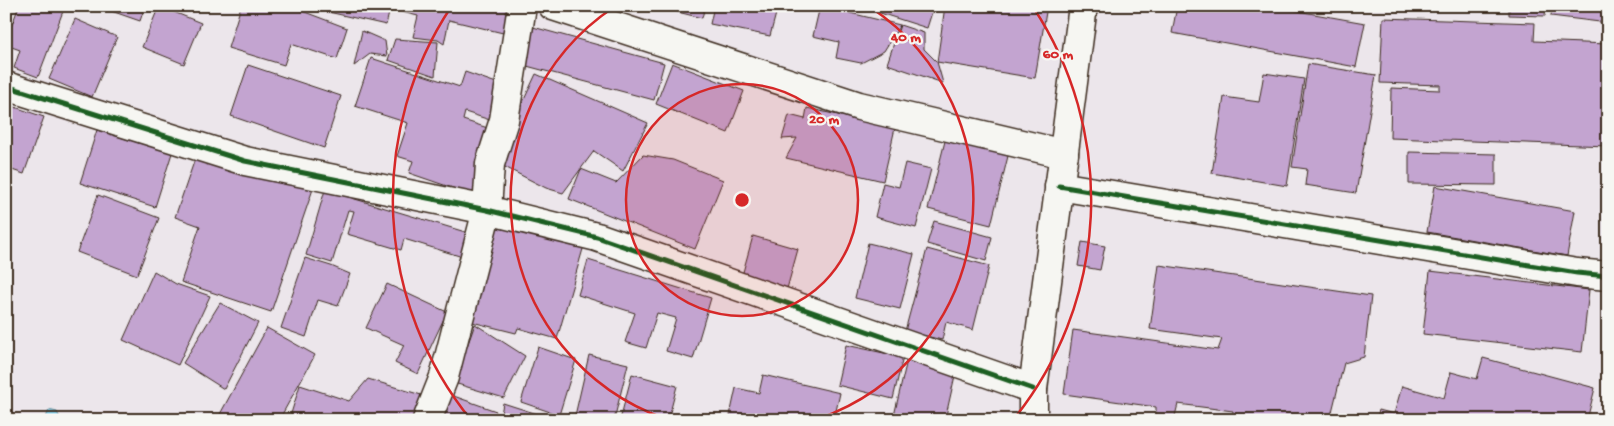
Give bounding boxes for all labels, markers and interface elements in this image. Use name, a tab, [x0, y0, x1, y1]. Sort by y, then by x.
text: 40 m	[890, 29, 921, 47]
text: 60 m	[1043, 46, 1074, 64]
text: 20 m	[809, 111, 839, 129]
centre of rings	[733, 191, 751, 209]

